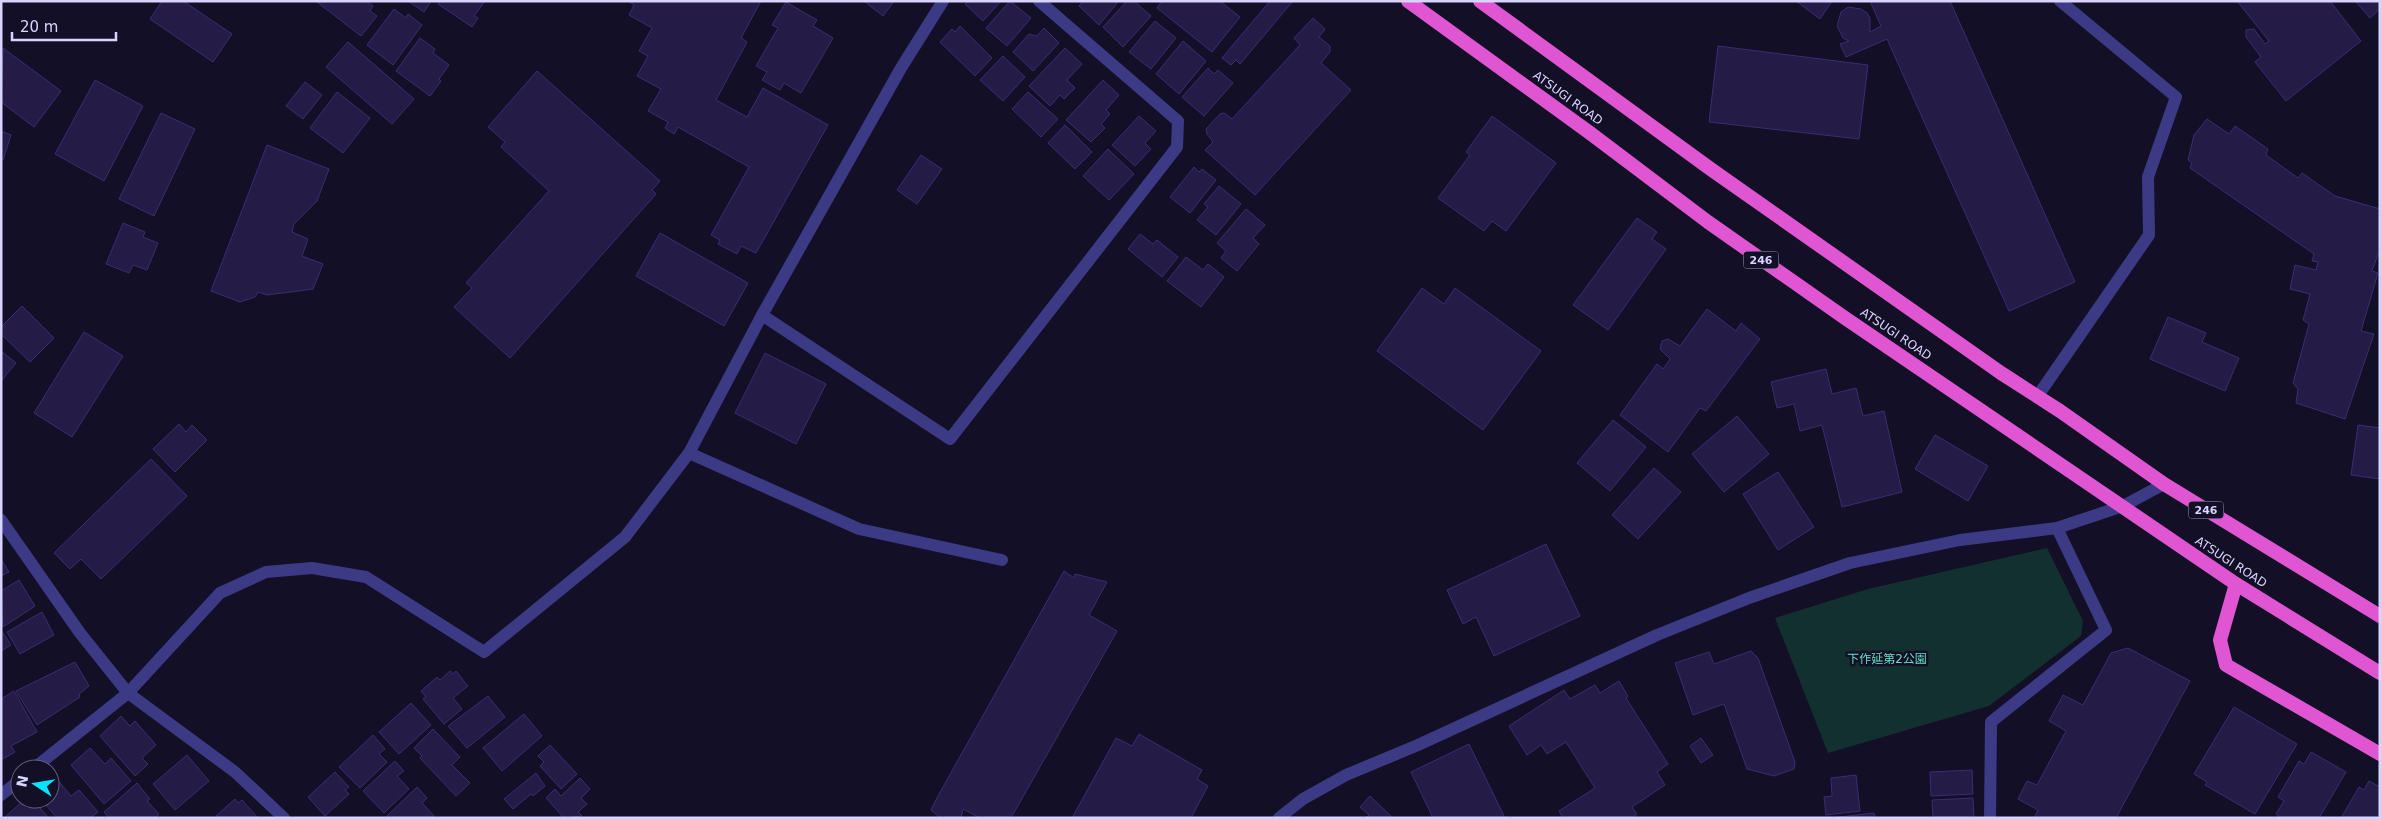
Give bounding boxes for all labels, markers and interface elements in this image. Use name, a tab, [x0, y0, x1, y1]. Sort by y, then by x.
scale bar	[12, 10, 116, 42]
text: 20 m	[20, 18, 58, 36]
street label: ATSUGI ROAD	[1530, 68, 1606, 128]
road number: 246	[1744, 252, 1778, 268]
street label: ATSUGI ROAD	[1858, 305, 1934, 363]
road number: 246	[2188, 502, 2224, 518]
street label: ATSUGI ROAD	[2193, 534, 2269, 590]
park label: 下作延第2公園	[1847, 652, 1927, 666]
north arrow	[10, 759, 60, 809]
text: N	[13, 774, 31, 789]

